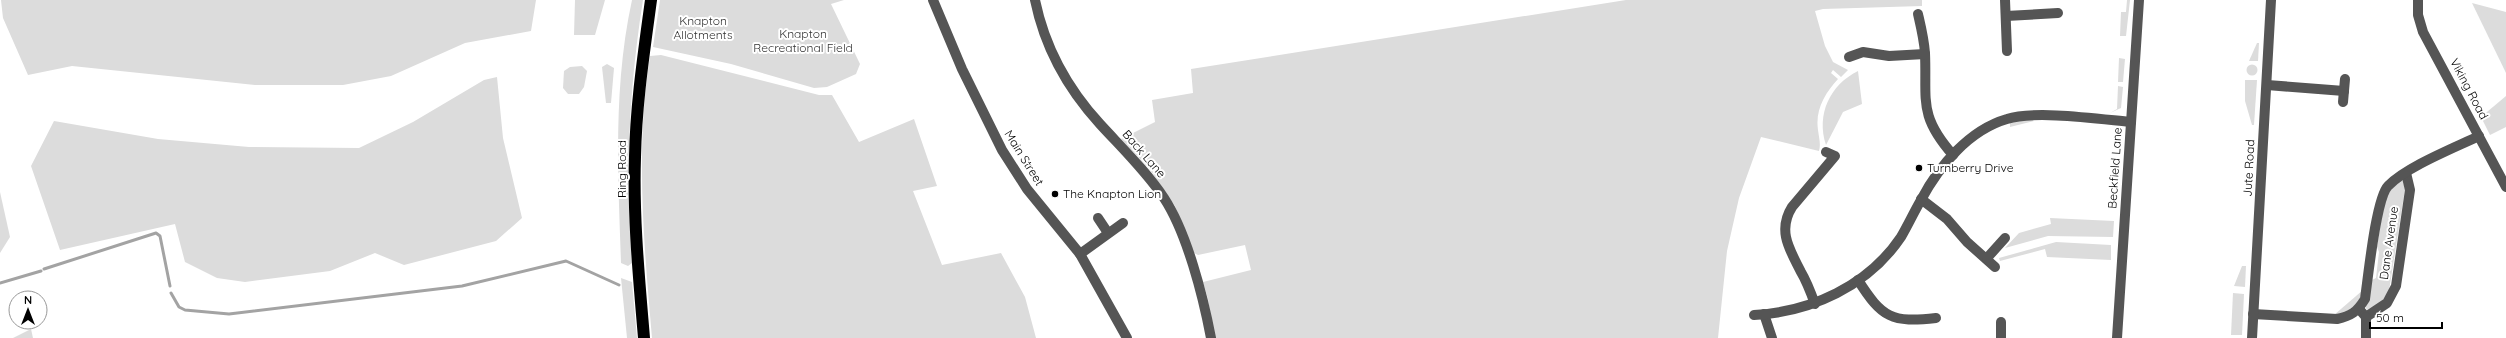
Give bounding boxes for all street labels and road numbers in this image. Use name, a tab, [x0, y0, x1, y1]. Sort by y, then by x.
street label: Viking Road	[2447, 56, 2492, 122]
street label: Main Street	[1001, 127, 1047, 188]
street label: Back Lane	[1120, 127, 1169, 181]
street label: Beckfield Lane	[2104, 127, 2125, 209]
street label: Jute Road	[2240, 139, 2257, 197]
street label: Ring Road	[614, 140, 629, 198]
street label: Dane Avenue	[2376, 205, 2401, 281]

